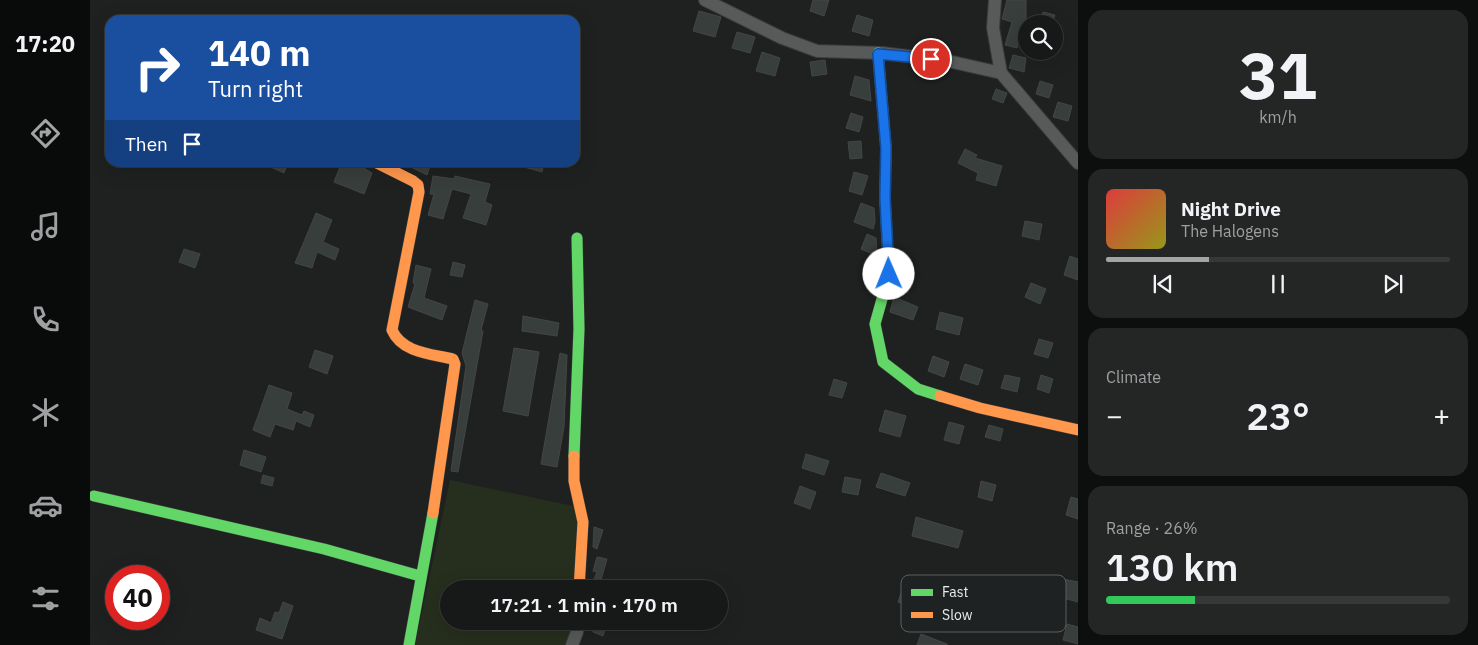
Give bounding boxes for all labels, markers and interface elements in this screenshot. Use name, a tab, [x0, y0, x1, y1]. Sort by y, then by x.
map controls	[1018, 15, 1063, 60]
button: search	[1018, 15, 1063, 60]
text: 17:20	[15, 29, 75, 58]
text: 140 m	[208, 30, 311, 76]
text: 31	[1239, 32, 1317, 117]
icon: right	[125, 35, 190, 100]
pin	[910, 38, 952, 80]
icon: arrive	[917, 45, 945, 73]
text: Turn right	[208, 74, 303, 103]
text: km/h	[1259, 107, 1297, 127]
icon: directions	[28, 116, 63, 151]
icon: arrive	[178, 130, 206, 158]
text: Then	[125, 132, 168, 156]
text: Night Drive	[1181, 197, 1281, 221]
icon: music	[28, 209, 63, 244]
text: The Halogens	[1181, 221, 1279, 241]
position arrow	[862, 247, 914, 299]
icon: previous	[1149, 270, 1177, 298]
icon: pause	[1264, 270, 1292, 298]
icon: next	[1379, 270, 1407, 298]
icon: phone	[28, 302, 63, 337]
text: Climate	[1106, 367, 1161, 387]
text: 23°	[1246, 391, 1310, 440]
icon: climate	[28, 395, 63, 430]
text: −	[1106, 397, 1123, 434]
text: +	[1433, 397, 1450, 434]
icon: car	[28, 488, 63, 523]
text: Range · 26%	[1106, 518, 1198, 538]
text: 130 km	[1106, 542, 1238, 591]
speed limit sign: 40	[105, 565, 170, 630]
legend	[901, 575, 1066, 632]
icon: filters	[28, 581, 63, 616]
text: Fast	[942, 583, 968, 601]
text: 17:21 · 1 min · 170 m	[490, 593, 678, 617]
text: Slow	[942, 606, 973, 624]

